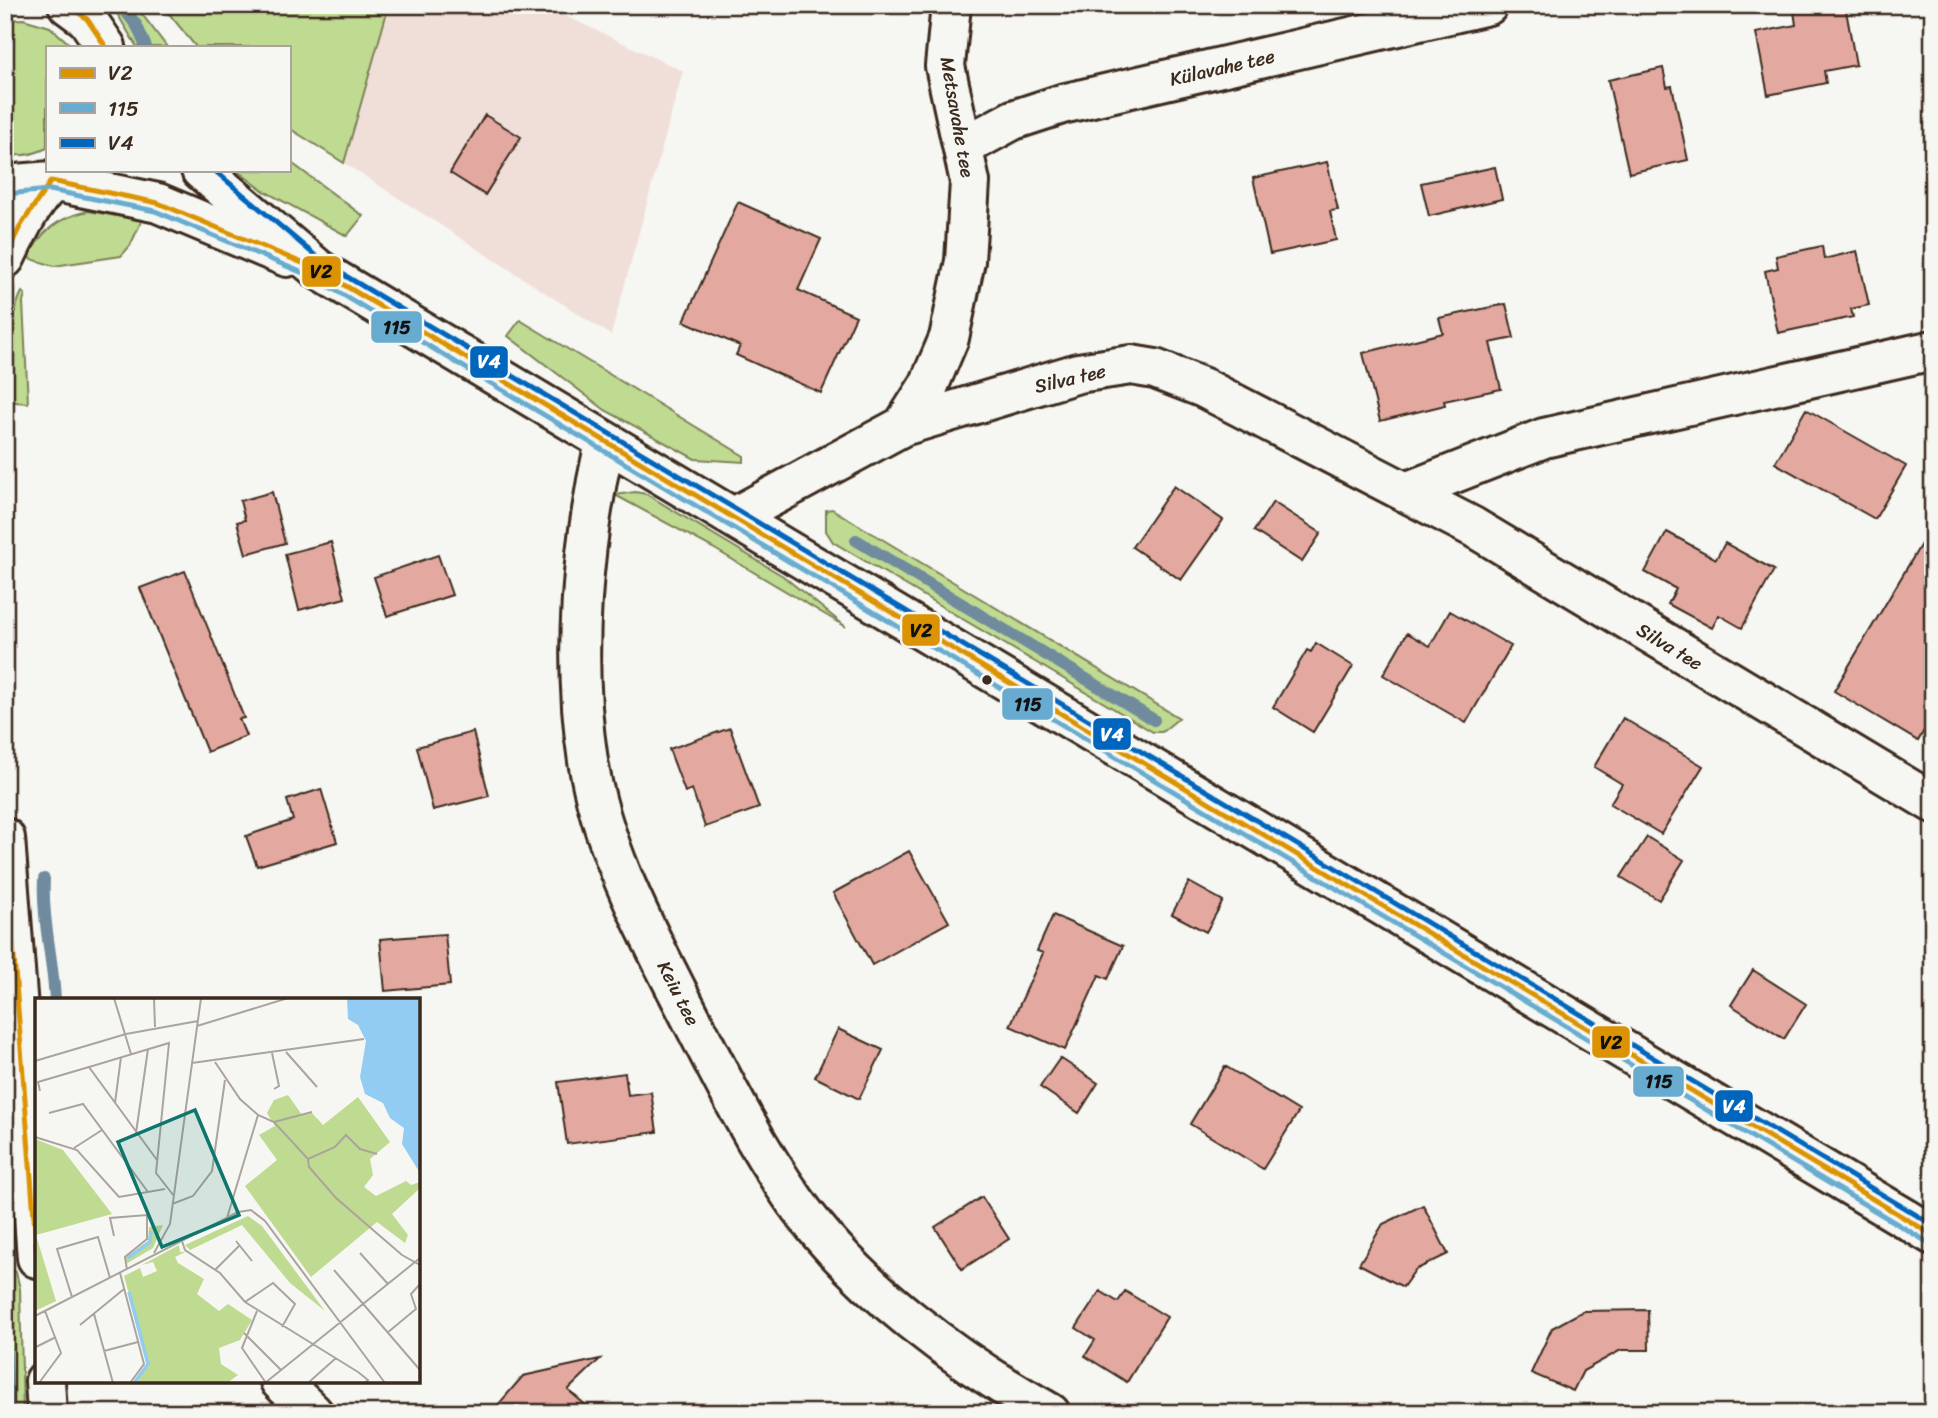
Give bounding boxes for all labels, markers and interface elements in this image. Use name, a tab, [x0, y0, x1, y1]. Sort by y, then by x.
street label: Külavahe tee	[1166, 39, 1278, 96]
legend	[46, 46, 290, 172]
text: V2	[108, 54, 133, 92]
street label: Metsavahe tee	[931, 54, 984, 180]
text: 115	[108, 90, 139, 128]
text: V4	[108, 124, 134, 162]
line badge: V2	[301, 255, 342, 288]
text: V2	[310, 255, 332, 288]
line badge: 115	[370, 310, 423, 344]
text: 115	[383, 311, 411, 344]
line badge: V4	[469, 345, 509, 379]
text: V4	[477, 345, 501, 378]
street label: Silva tee	[1031, 354, 1109, 403]
line badge: V2	[901, 613, 941, 647]
text: V2	[910, 614, 932, 647]
street label: Silva tee	[1630, 614, 1710, 679]
unlabelled marker	[980, 673, 994, 687]
line badge: 115	[1001, 687, 1054, 721]
text: 115	[1014, 688, 1042, 721]
line badge: V4	[1092, 717, 1132, 751]
text: V4	[1100, 718, 1124, 751]
street label: Keiu tee	[648, 955, 709, 1032]
inset map	[35, 998, 420, 1383]
line badge: V2	[1591, 1025, 1631, 1059]
text: V2	[1600, 1026, 1622, 1059]
line badge: 115	[1632, 1065, 1685, 1098]
text: 115	[1645, 1065, 1673, 1098]
line badge: V4	[1714, 1089, 1754, 1123]
text: V4	[1722, 1090, 1746, 1123]

